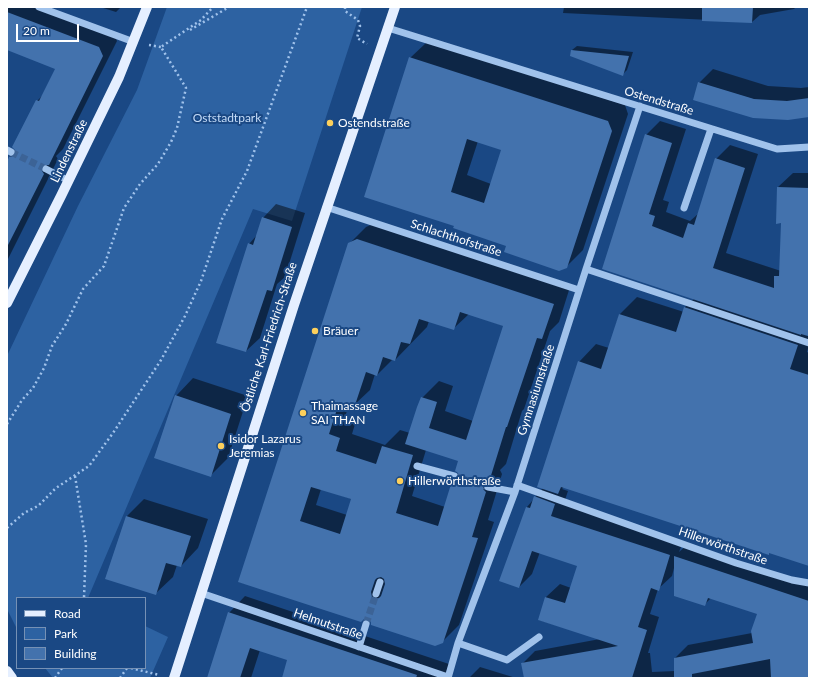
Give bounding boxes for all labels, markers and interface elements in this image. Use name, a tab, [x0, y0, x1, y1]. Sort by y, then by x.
scale bar	[18, 16, 81, 42]
text: 20 m	[23, 23, 50, 38]
street label: Ostendstraße	[623, 84, 695, 118]
park label: Oststadtpark	[193, 111, 261, 125]
place label: Ostendstraße	[338, 116, 410, 130]
street label: Lindenstraße	[48, 117, 90, 185]
marker: Ostendstraße	[325, 118, 335, 128]
street label: Schlachthofstraße	[409, 216, 503, 260]
street label: Östliche Karl-Friedrich-Straße	[238, 260, 300, 414]
place label: Bräuer	[323, 324, 358, 338]
marker: Bräuer	[310, 326, 320, 336]
street label: Gymnasiumstraße	[514, 343, 558, 437]
place label: Thaimassage SAI THAN	[311, 399, 378, 427]
marker: Thaimassage SAI THAN	[298, 408, 308, 418]
place label: Isidor Lazarus Jeremias	[229, 432, 301, 460]
marker: Isidor Lazarus Jeremias	[216, 441, 226, 451]
place label: Hillerwörthstraße	[408, 474, 501, 488]
marker: Hillerwörthstraße	[395, 476, 405, 486]
street label: Hillerwörthstraße	[677, 524, 769, 568]
legend	[16, 597, 146, 669]
street label: Helmutstraße	[292, 605, 364, 643]
text: Road	[54, 606, 81, 621]
text: Park	[54, 626, 77, 641]
text: Building	[54, 646, 97, 661]

